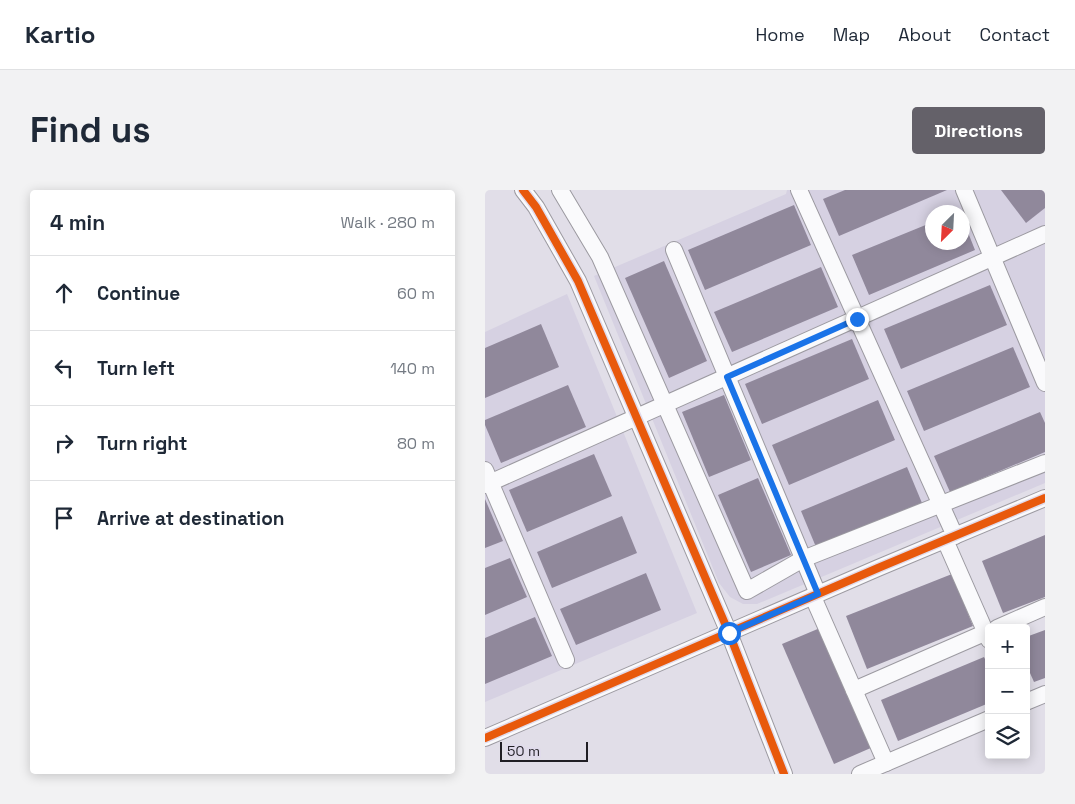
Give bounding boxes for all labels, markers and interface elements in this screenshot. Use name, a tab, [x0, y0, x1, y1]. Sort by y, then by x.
text: Kartio	[25, 19, 95, 50]
text: Home	[756, 23, 805, 46]
text: Map	[833, 23, 870, 46]
text: About	[898, 23, 952, 46]
text: Contact	[980, 23, 1050, 46]
button: Directions	[912, 107, 1045, 154]
text: Find us	[30, 108, 151, 152]
north arrow	[925, 205, 970, 250]
text: 4 min	[50, 209, 105, 236]
text: Walk · 280 m	[340, 212, 435, 233]
icon: ahead	[50, 279, 78, 307]
text: Continue	[97, 281, 180, 306]
text: 60 m	[397, 283, 435, 304]
route end	[846, 308, 869, 331]
icon: left	[50, 354, 78, 382]
text: Turn left	[97, 356, 175, 381]
text: 140 m	[390, 358, 435, 379]
icon: right	[50, 429, 78, 457]
text: Turn right	[97, 431, 187, 456]
text: 80 m	[397, 433, 435, 454]
icon: arrive	[50, 504, 78, 532]
text: Arrive at destination	[97, 506, 285, 531]
route start	[718, 622, 741, 645]
map controls	[985, 624, 1030, 759]
button: +	[985, 624, 1030, 669]
button: −	[985, 669, 1030, 714]
button: layers	[985, 714, 1030, 759]
scale bar	[500, 739, 587, 762]
text: 50 m	[507, 742, 540, 760]

